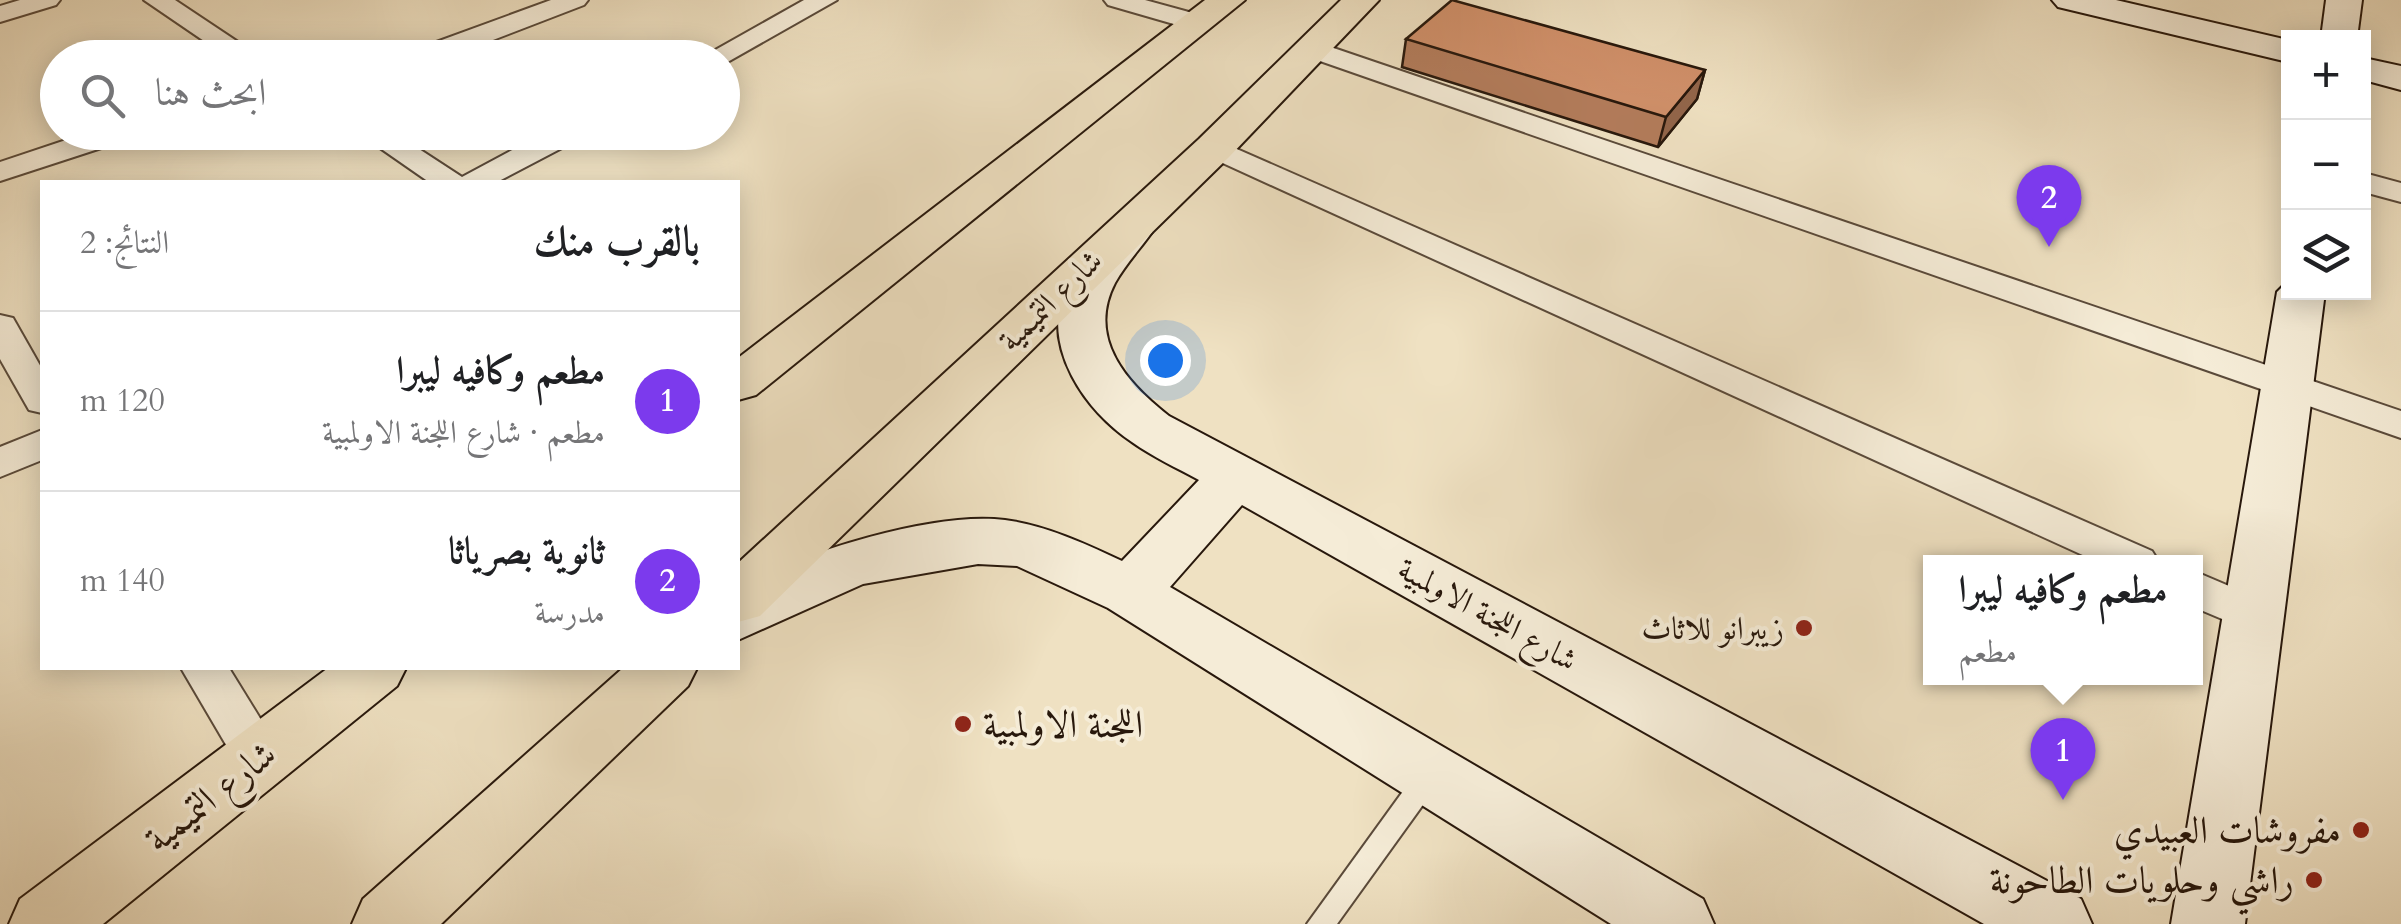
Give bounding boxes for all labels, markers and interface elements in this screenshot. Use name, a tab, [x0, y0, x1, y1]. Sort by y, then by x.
map controls	[2281, 30, 2371, 300]
button: +	[2281, 30, 2371, 120]
search box	[40, 40, 740, 150]
text: ابحث هنا	[155, 67, 267, 119]
icon: search	[75, 68, 130, 123]
button: −	[2281, 120, 2371, 210]
pin: 2	[2016, 164, 2082, 247]
button: layers	[2281, 210, 2371, 300]
text: بالقرب منك	[533, 213, 700, 270]
text: النتائج: 2	[80, 221, 169, 265]
street label: شارع التميمية	[989, 240, 1115, 364]
your location	[1140, 335, 1191, 386]
text: مطعم وكافيه ليبرا	[396, 345, 605, 397]
text: 120 m	[80, 379, 165, 423]
text: 1	[659, 379, 676, 423]
text: مطعم · شارع اللجنة الاولمبية	[322, 411, 605, 455]
text: ثانوية بصرياثا	[448, 525, 605, 577]
street label: شارع اللجنة الاولمبية	[1388, 547, 1585, 686]
popup	[1923, 555, 2203, 685]
text: 140 m	[80, 559, 165, 603]
text: 2	[659, 559, 676, 603]
text: مطعم وكافيه ليبرا	[1959, 564, 2167, 616]
text: مدرسة	[534, 591, 605, 635]
place label: زيبرانو للاثاث	[1642, 607, 1784, 651]
marker: زيبرانو للاثاث	[1793, 617, 1815, 639]
text: مطعم	[1959, 630, 2017, 674]
place label: اللجنة الاولمبية	[983, 699, 1143, 751]
marker: اللجنة الاولمبية	[952, 713, 974, 735]
pin: 1	[2030, 718, 2096, 800]
street label: شارع التميمية	[134, 729, 290, 868]
place label: مفروشات العبيدي	[2114, 805, 2341, 861]
marker: مفروشات العبيدي	[2350, 819, 2372, 841]
place label: راشي وحلويات الطاحونة	[1989, 855, 2294, 915]
marker: راشي وحلويات الطاحونة	[2303, 869, 2325, 891]

